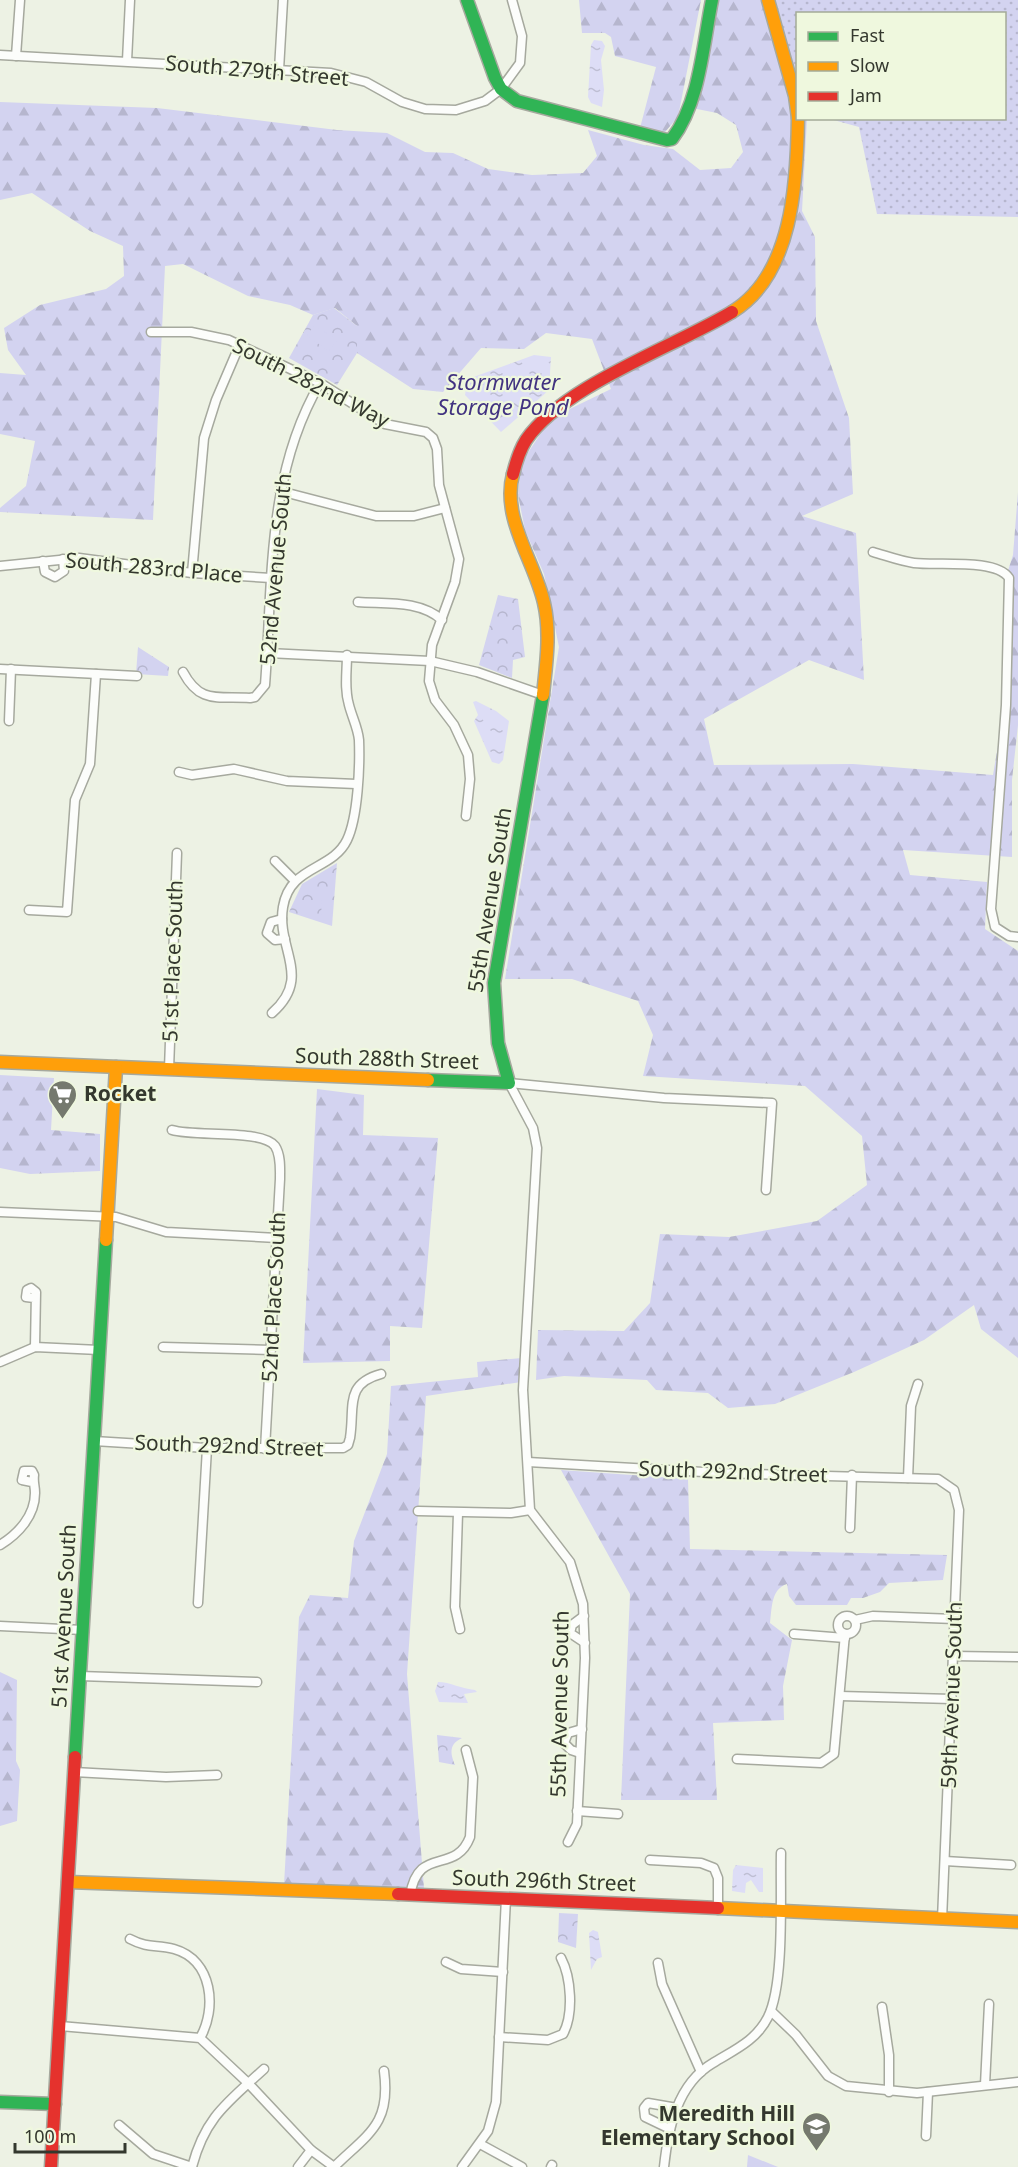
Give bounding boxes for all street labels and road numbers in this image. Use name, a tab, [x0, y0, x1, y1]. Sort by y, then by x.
street label: South 279th Street	[164, 48, 350, 92]
street label: South 282nd Way	[228, 331, 395, 434]
street label: 52nd Avenue South	[253, 472, 297, 666]
street label: South 283rd Place	[64, 545, 244, 589]
street label: 55th Avenue South	[461, 805, 517, 994]
street label: 51st Place South	[155, 879, 189, 1042]
street label: South 288th Street	[295, 1041, 480, 1075]
street label: 52nd Place South	[255, 1211, 291, 1383]
street label: South 292nd Street	[134, 1428, 325, 1462]
street label: South 292nd Street	[638, 1454, 829, 1488]
street label: 51st Avenue South	[44, 1523, 82, 1709]
street label: 59th Avenue South	[934, 1601, 968, 1789]
street label: 55th Avenue South	[543, 1610, 575, 1798]
street label: South 296th Street	[452, 1863, 637, 1897]

